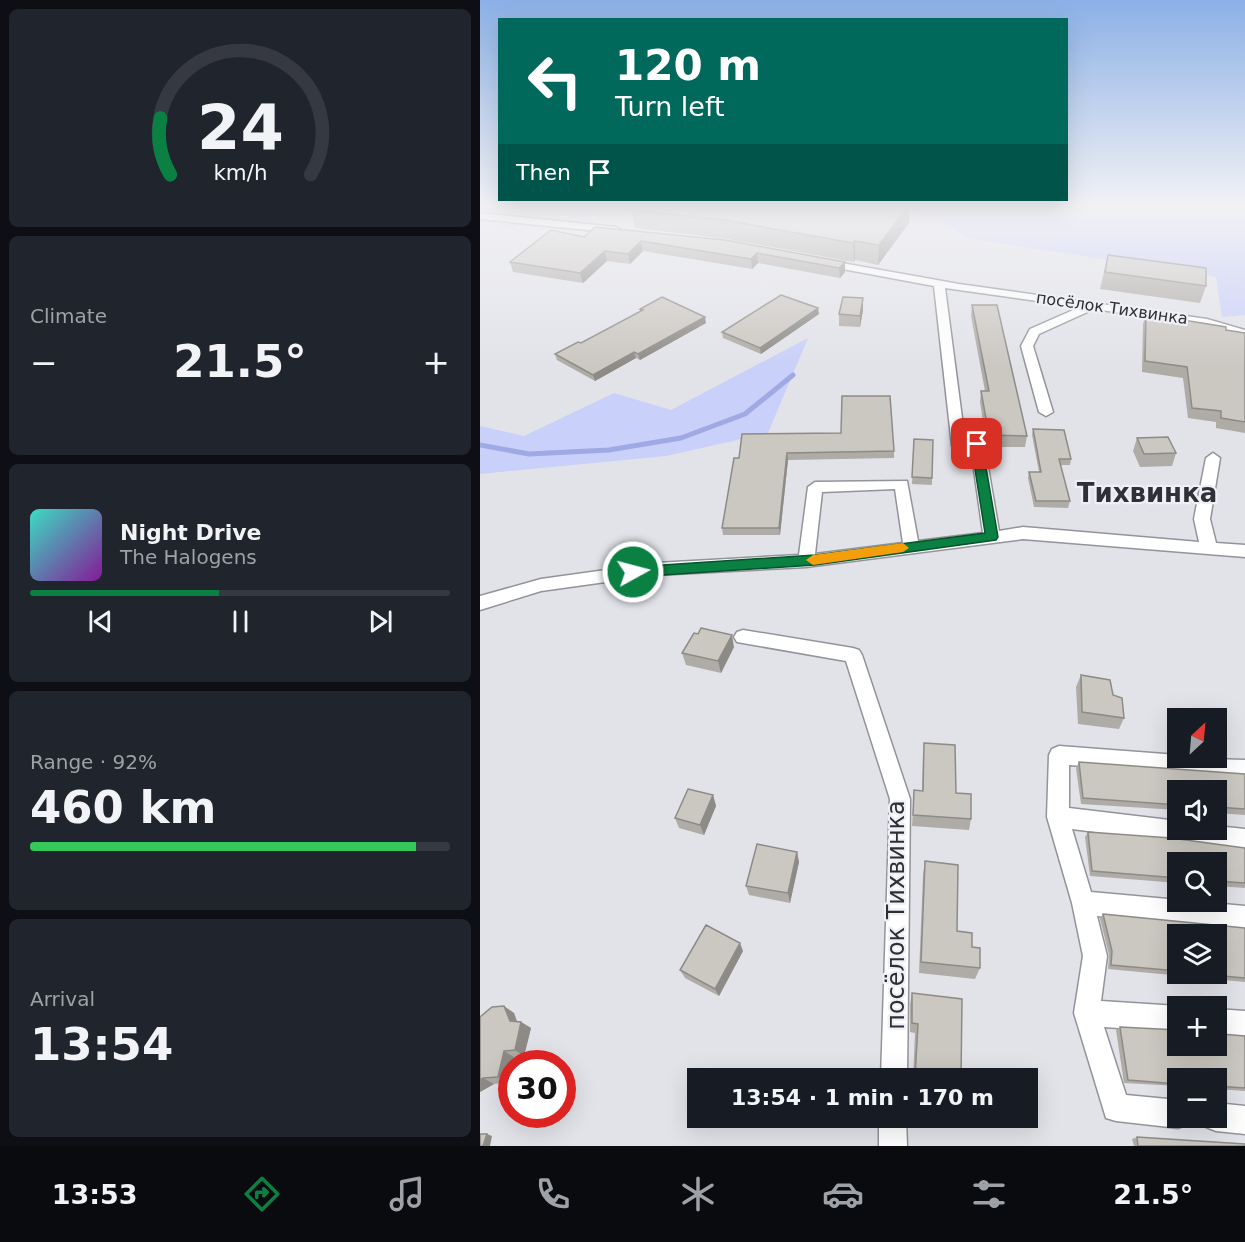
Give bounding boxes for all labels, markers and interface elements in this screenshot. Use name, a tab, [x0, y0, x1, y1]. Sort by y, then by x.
text: 120 m	[615, 41, 761, 90]
icon: left	[516, 42, 594, 120]
text: 24	[197, 91, 283, 164]
text: Turn left	[615, 91, 725, 122]
icon: arrive	[583, 156, 616, 189]
text: Then	[516, 160, 571, 185]
text: km/h	[213, 161, 267, 186]
street label: посёлок Тихвинка	[1035, 288, 1189, 328]
text: Climate	[30, 304, 107, 328]
text: 21.5°	[173, 335, 307, 388]
text: −	[30, 343, 58, 382]
text: +	[422, 343, 450, 382]
pin	[951, 418, 1002, 469]
icon: arrive	[960, 427, 993, 460]
district label: Тихвинка	[1077, 478, 1217, 508]
text: Night Drive	[120, 520, 261, 545]
position arrow	[601, 540, 665, 604]
text: The Halogens	[120, 545, 257, 569]
icon: previous	[84, 605, 117, 638]
icon: pause	[224, 605, 257, 638]
icon: next	[364, 605, 397, 638]
north arrow	[1167, 708, 1227, 768]
map controls	[1167, 708, 1227, 1128]
text: Range · 92%	[30, 750, 157, 774]
button: sound	[1167, 780, 1227, 840]
text: 460 km	[30, 781, 216, 834]
street label: посёлок Тихвинка	[882, 800, 910, 1030]
button: search	[1167, 852, 1227, 912]
button: layers	[1167, 924, 1227, 984]
text: Arrival	[30, 987, 95, 1011]
button: +	[1167, 996, 1227, 1056]
text: 13:54	[30, 1018, 173, 1071]
speed limit sign: 30	[498, 1050, 576, 1128]
button: −	[1167, 1068, 1227, 1128]
text: 13:54 · 1 min · 170 m	[731, 1085, 994, 1110]
icon: directions	[241, 1173, 283, 1215]
icon: music	[386, 1173, 428, 1215]
icon: phone	[532, 1173, 574, 1215]
icon: climate	[677, 1173, 719, 1215]
icon: car	[822, 1173, 864, 1215]
icon: filters	[968, 1173, 1010, 1215]
text: 13:53	[52, 1179, 138, 1210]
text: 21.5°	[1113, 1179, 1193, 1210]

